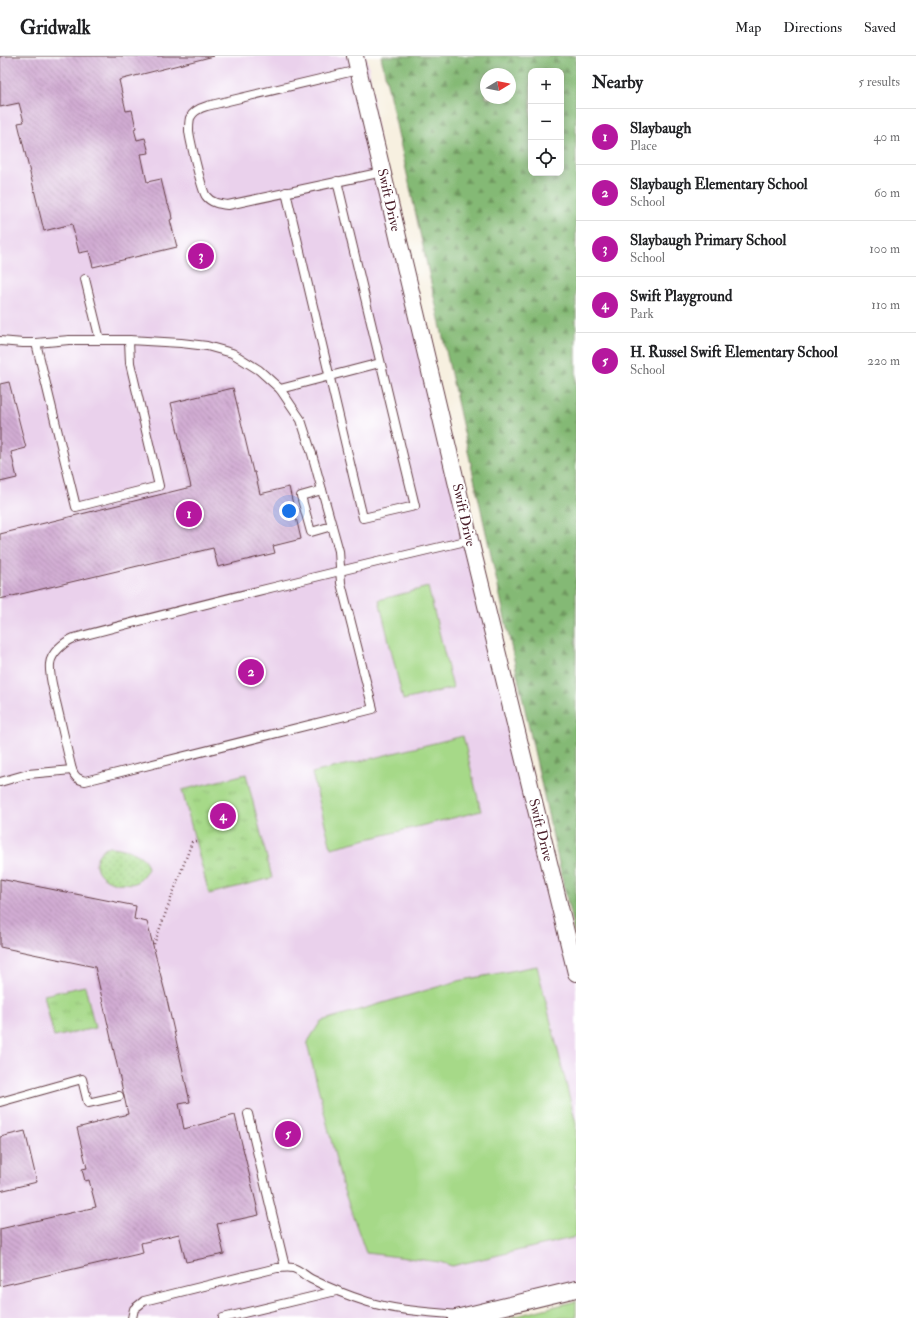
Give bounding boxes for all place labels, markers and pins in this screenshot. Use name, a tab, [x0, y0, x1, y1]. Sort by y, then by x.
pin: 3	[188, 241, 214, 271]
pin: 1	[176, 499, 202, 529]
pin: 2	[238, 657, 264, 687]
pin: 4	[210, 801, 236, 831]
pin: 5	[275, 1119, 301, 1149]

